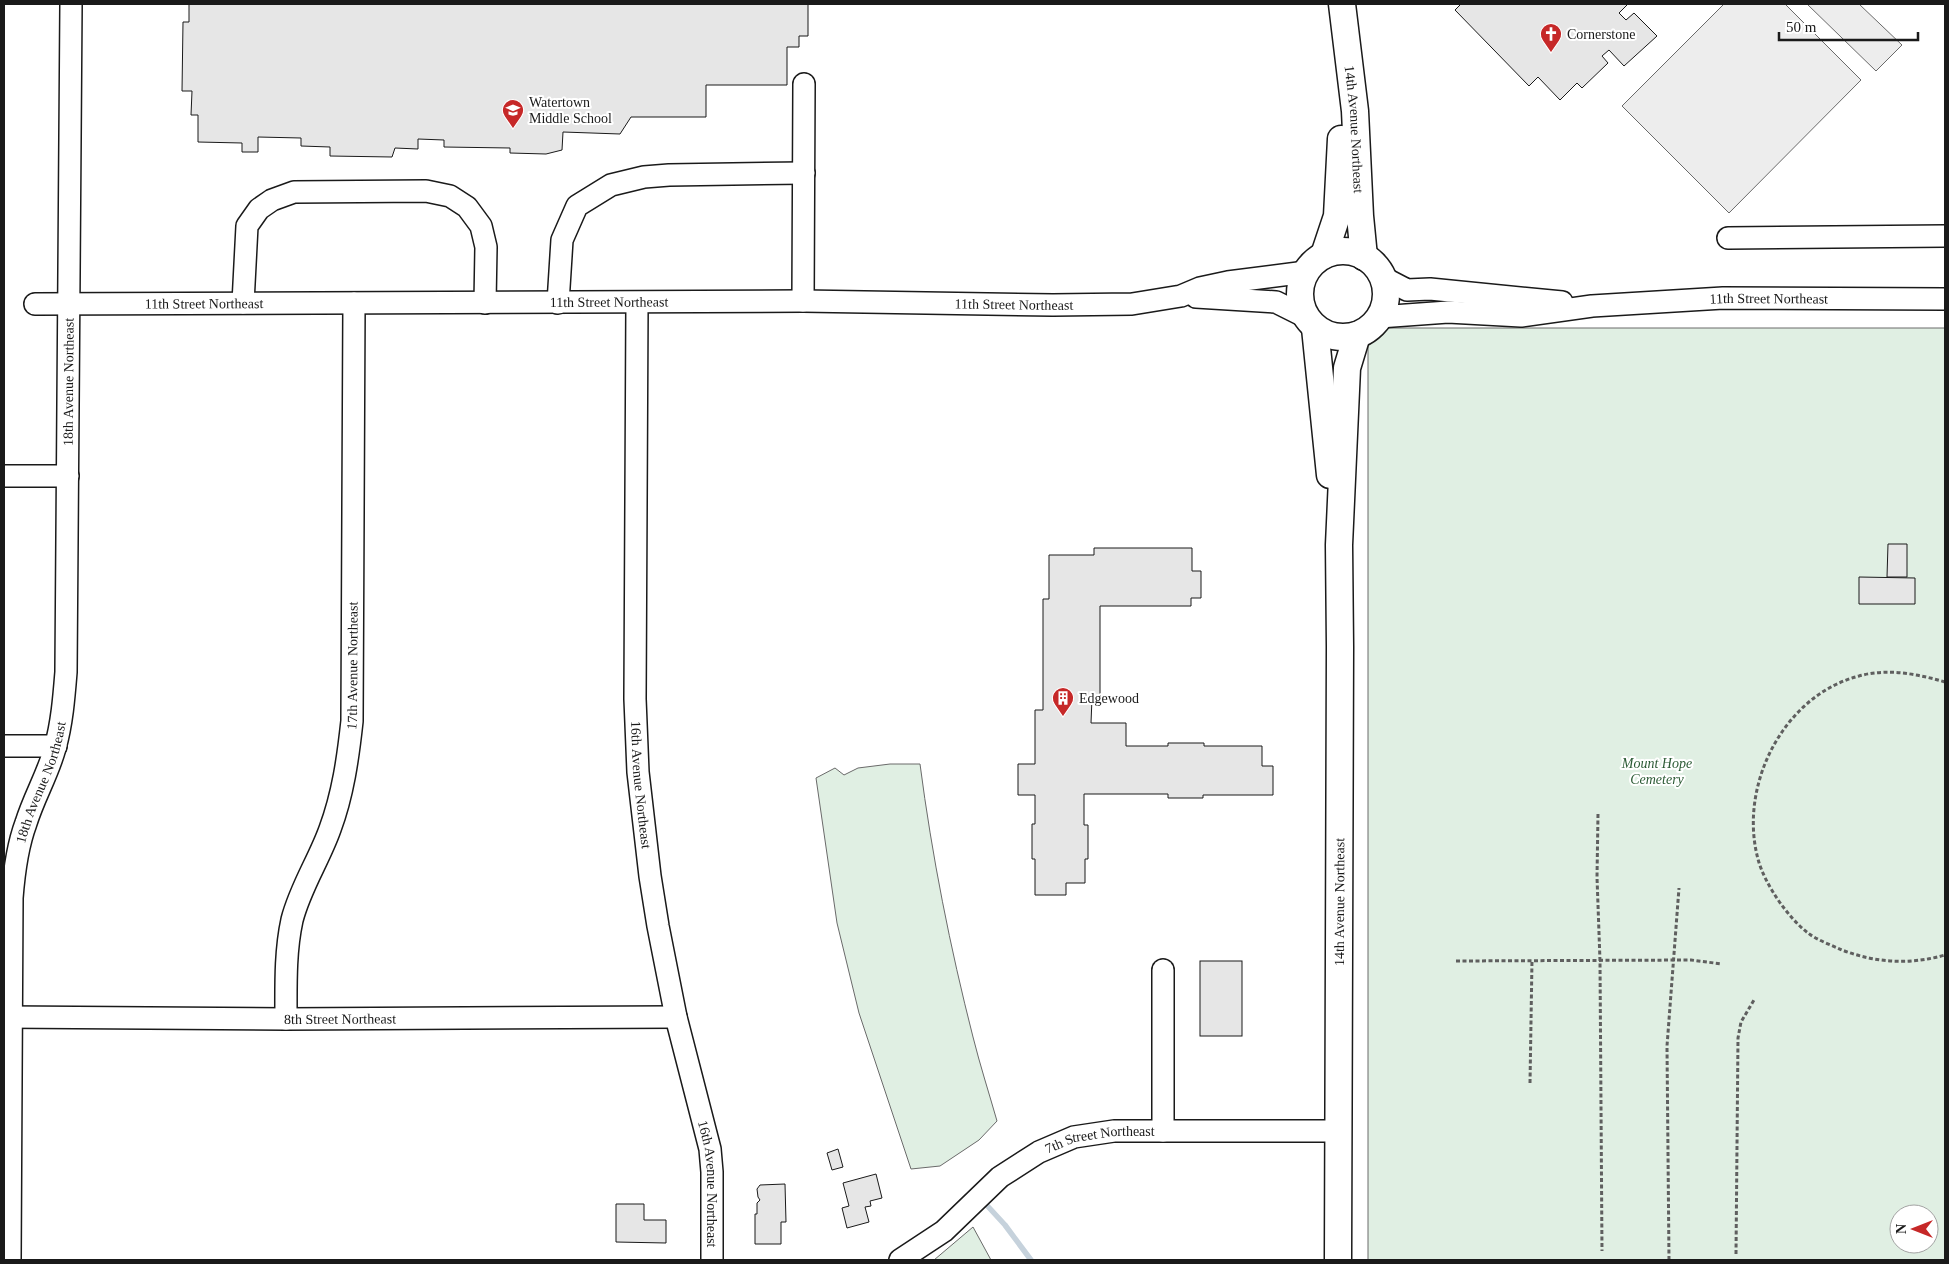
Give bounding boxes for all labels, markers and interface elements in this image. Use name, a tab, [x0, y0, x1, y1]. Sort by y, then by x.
scale bar	[1779, 10, 1918, 42]
text: 50 m	[1786, 19, 1817, 35]
church icon: Cornerstone	[1539, 22, 1563, 53]
place label: Cornerstone	[1567, 27, 1635, 42]
street label: 14th Avenue Northeast	[1342, 65, 1366, 194]
place label: Watertown Middle School	[529, 95, 612, 126]
school or university icon: Watertown Middle School	[501, 98, 525, 129]
street label: 11th Street Northeast	[1709, 291, 1828, 306]
street label: 11th Street Northeast	[550, 294, 668, 309]
street label: 11th Street Northeast	[145, 296, 263, 311]
street label: 11th Street Northeast	[955, 296, 1073, 313]
street label: 18th Avenue Northeast	[60, 318, 76, 446]
street label: 17th Avenue Northeast	[344, 601, 360, 730]
building icon: Edgewood	[1051, 686, 1075, 717]
place label: Edgewood	[1079, 691, 1139, 706]
street label: 18th Avenue Northeast	[13, 720, 68, 845]
street label: 16th Avenue Northeast	[628, 721, 654, 849]
park label: Mount Hope Cemetery	[1621, 756, 1692, 787]
street label: 14th Avenue Northeast	[1331, 838, 1347, 966]
street label: 8th Street Northeast	[284, 1011, 396, 1027]
street label: 16th Avenue Northeast	[695, 1119, 720, 1248]
street label: 7th Street Northeast	[1043, 1123, 1155, 1156]
north arrow	[1889, 1204, 1939, 1254]
text: N	[1894, 1224, 1909, 1234]

